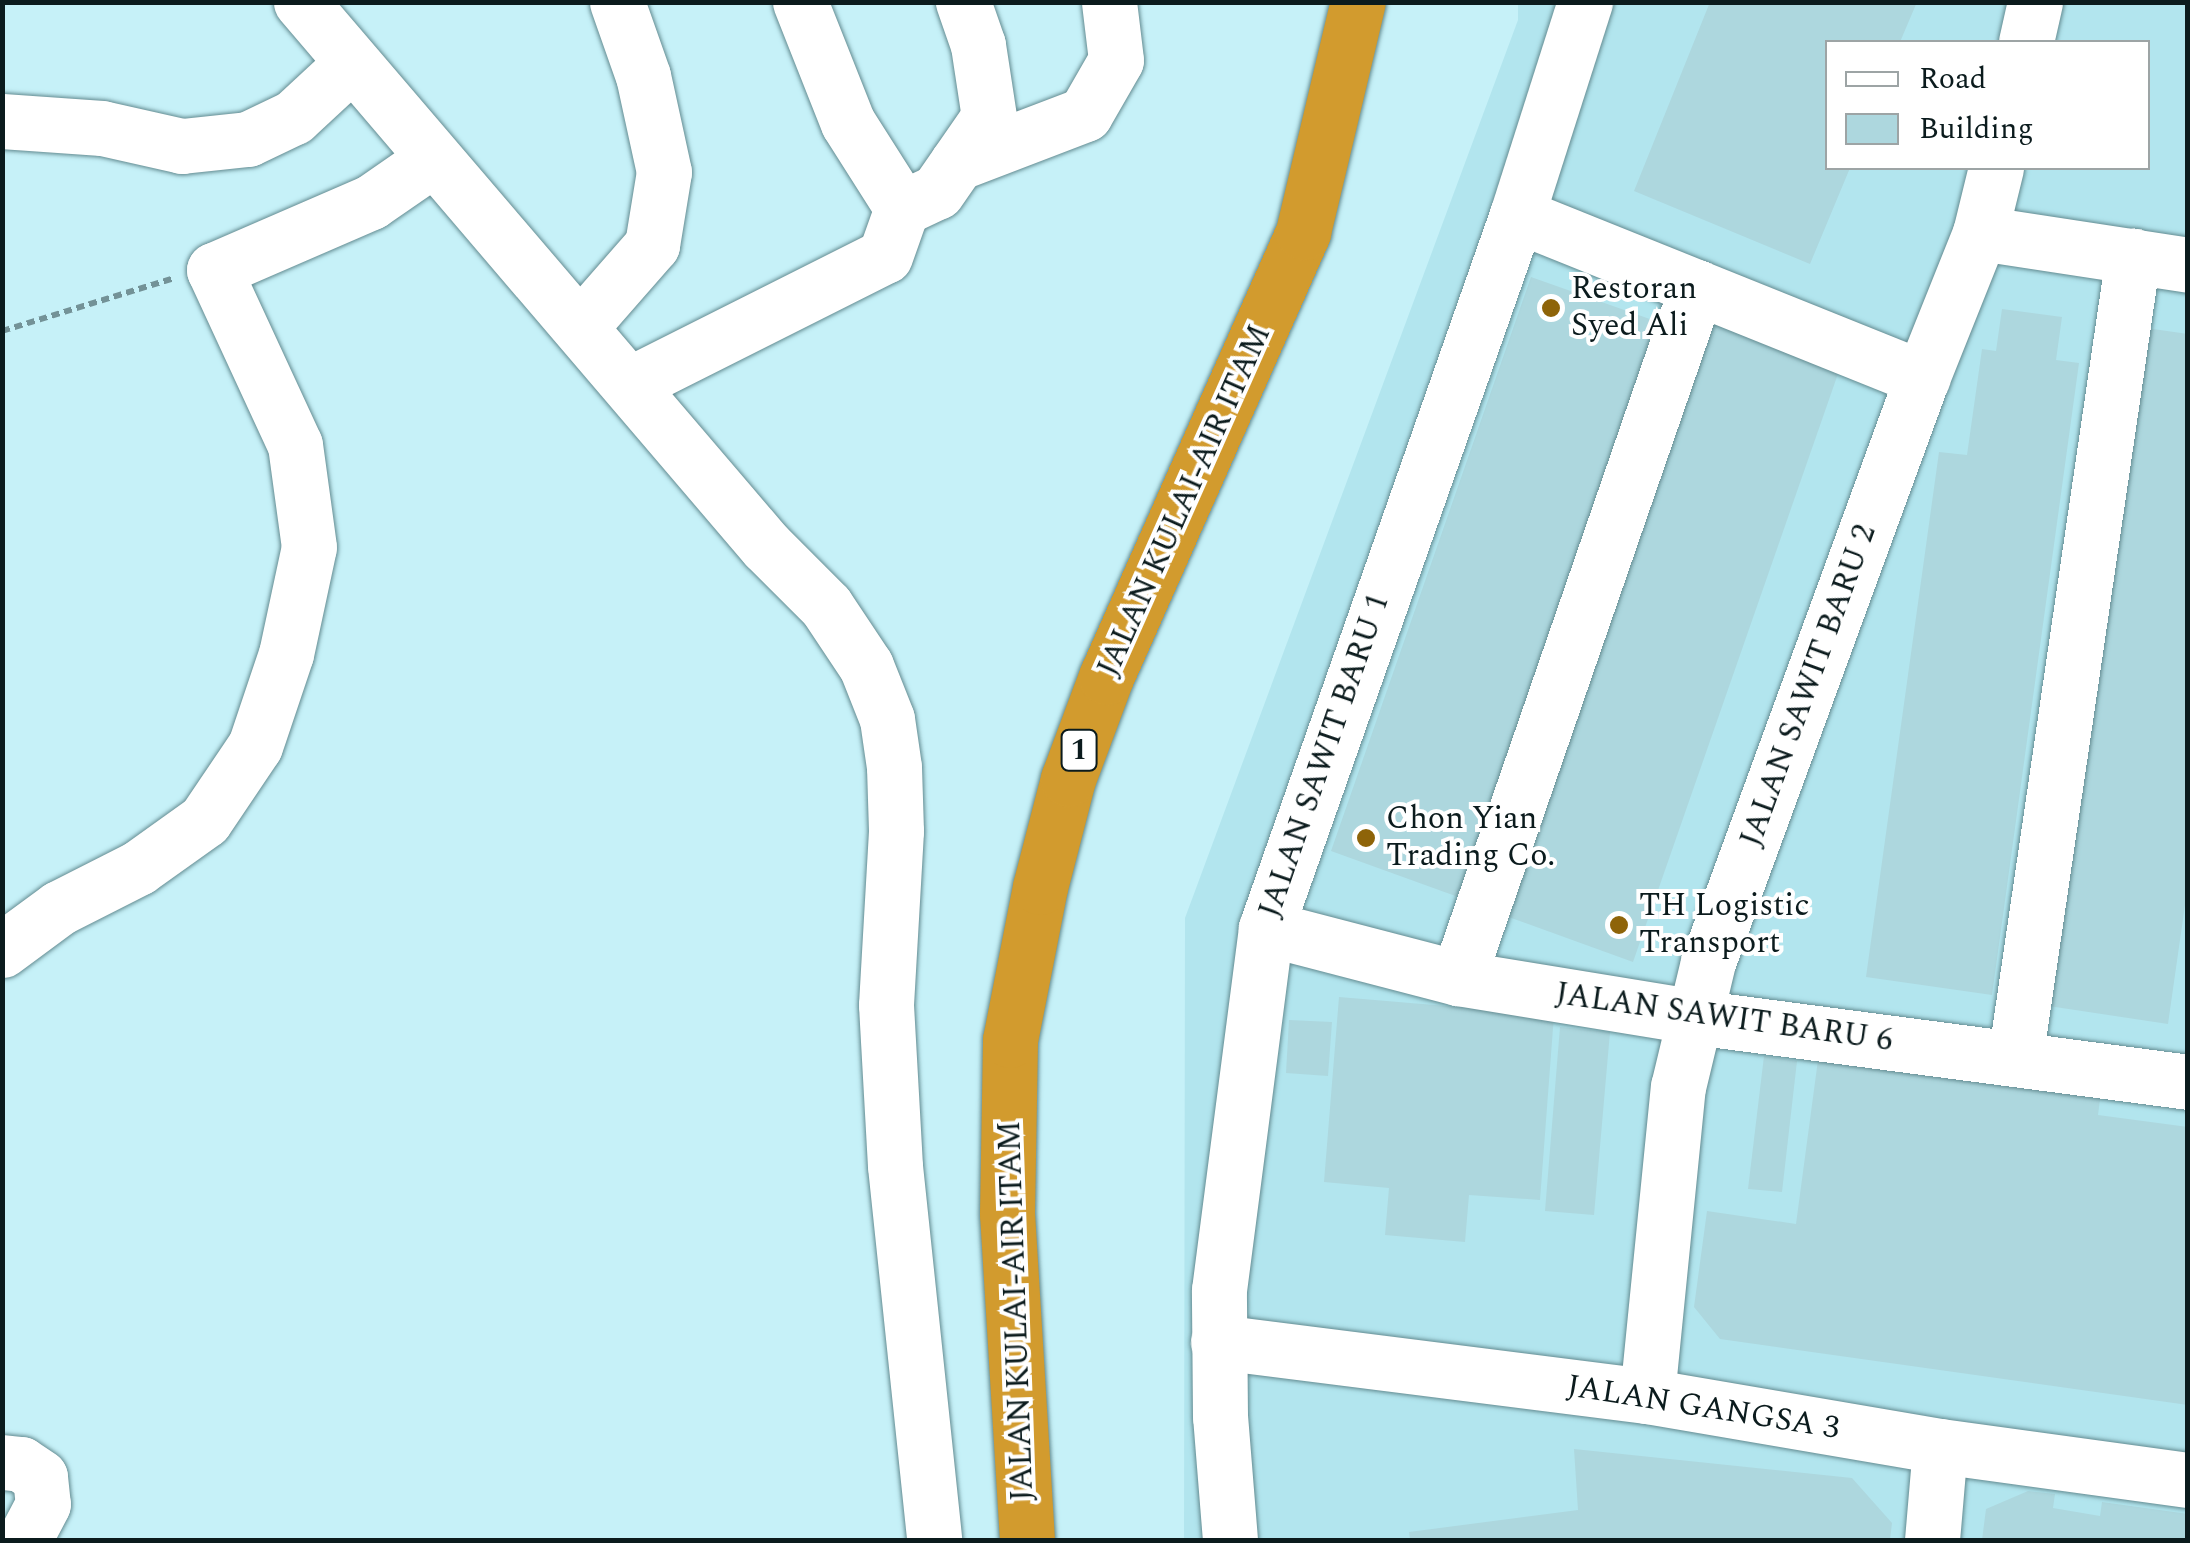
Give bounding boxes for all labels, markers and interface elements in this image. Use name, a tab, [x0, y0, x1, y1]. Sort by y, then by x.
legend	[1825, 40, 2150, 170]
text: Road	[1919, 56, 1987, 102]
text: Building	[1919, 106, 2034, 152]
place label: Restoran Syed Ali	[1571, 271, 1697, 346]
marker: Restoran Syed Ali	[1540, 297, 1562, 319]
street label: JALAN KULAI-AIR ITAM	[1090, 319, 1280, 683]
street label: JALAN SAWIT BARU 2	[1733, 520, 1885, 852]
street label: JALAN SAWIT BARU 1	[1251, 589, 1399, 923]
road number: 1	[1059, 725, 1099, 775]
place label: Chon Yian Trading Co.	[1386, 801, 1555, 876]
marker: Chon Yian Trading Co.	[1355, 827, 1377, 849]
place label: TH Logistic Transport	[1639, 888, 1810, 963]
marker: TH Logistic Transport	[1608, 914, 1630, 936]
street label: JALAN SAWIT BARU 6	[1553, 975, 1895, 1061]
street label: JALAN KULAI-AIR ITAM	[991, 1120, 1043, 1502]
street label: JALAN GANGSA 3	[1564, 1368, 1842, 1448]

